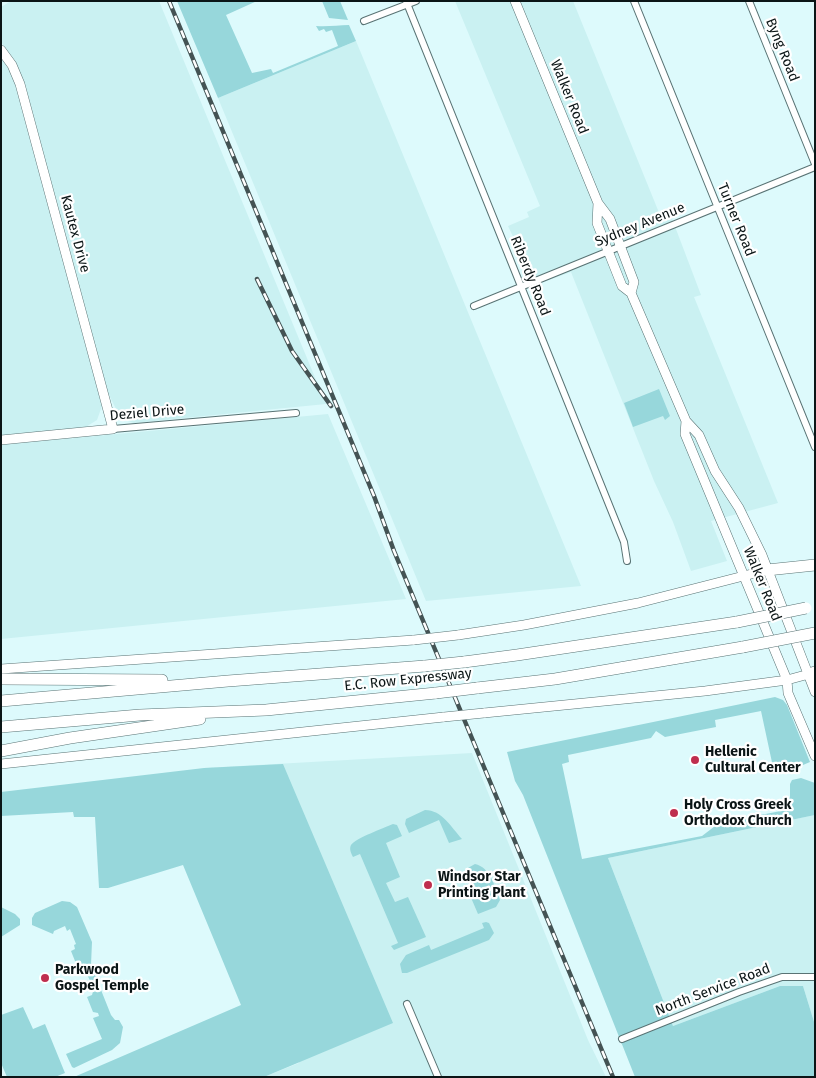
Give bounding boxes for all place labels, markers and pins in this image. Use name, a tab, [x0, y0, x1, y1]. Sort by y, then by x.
place label: Hellenic Cultural Center	[705, 744, 801, 776]
marker: Hellenic Cultural Center	[689, 754, 701, 766]
place label: Holy Cross Greek Orthodox Church	[684, 797, 792, 830]
marker: Holy Cross Greek Orthodox Church	[668, 807, 680, 819]
place label: Windsor Star Printing Plant	[438, 869, 526, 902]
marker: Windsor Star Printing Plant	[422, 879, 434, 891]
place label: Parkwood Gospel Temple	[55, 962, 149, 994]
marker: Parkwood Gospel Temple	[39, 972, 51, 984]

